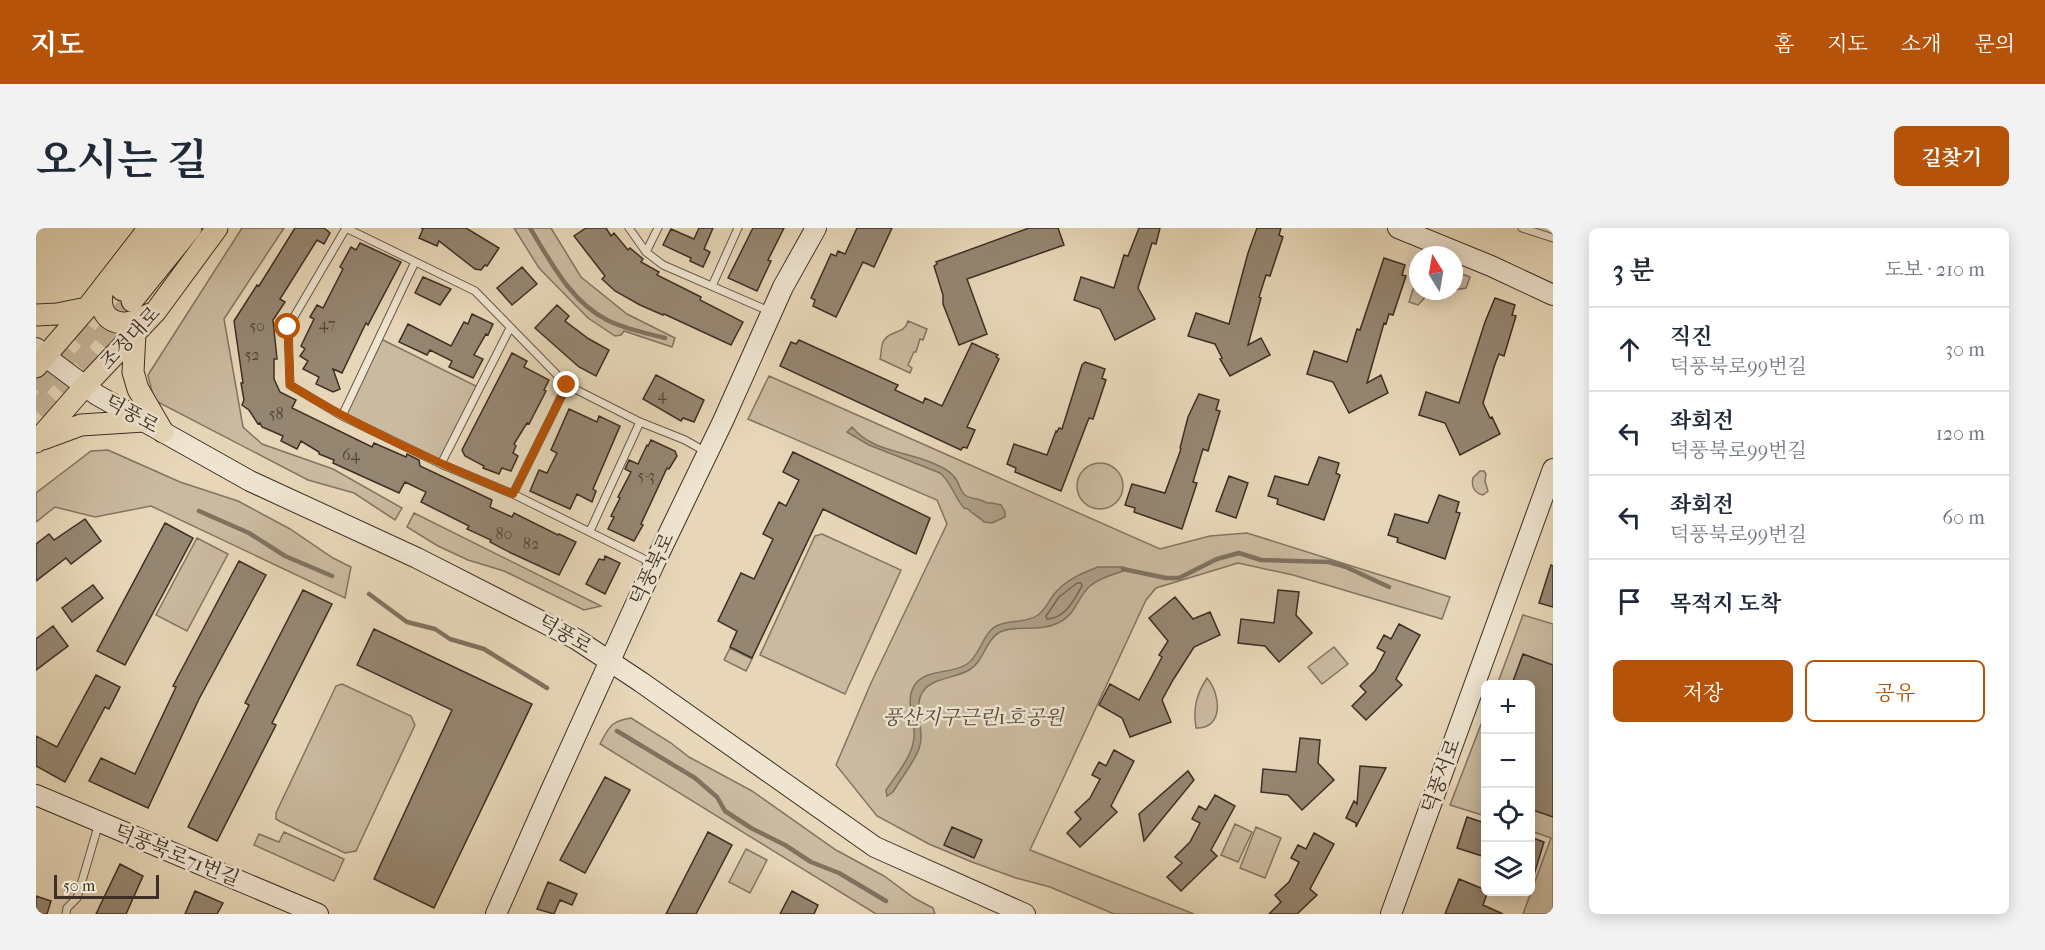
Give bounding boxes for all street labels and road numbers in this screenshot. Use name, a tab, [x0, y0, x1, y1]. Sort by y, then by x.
street label: 조정대로	[95, 302, 165, 374]
street label: 덕풍로	[101, 390, 163, 438]
street label: 덕풍북로	[625, 529, 679, 609]
street label: 덕풍로	[534, 610, 596, 658]
street label: 덕풍서로	[1417, 736, 1465, 816]
street label: 덕풍북로71번길	[111, 819, 243, 891]

